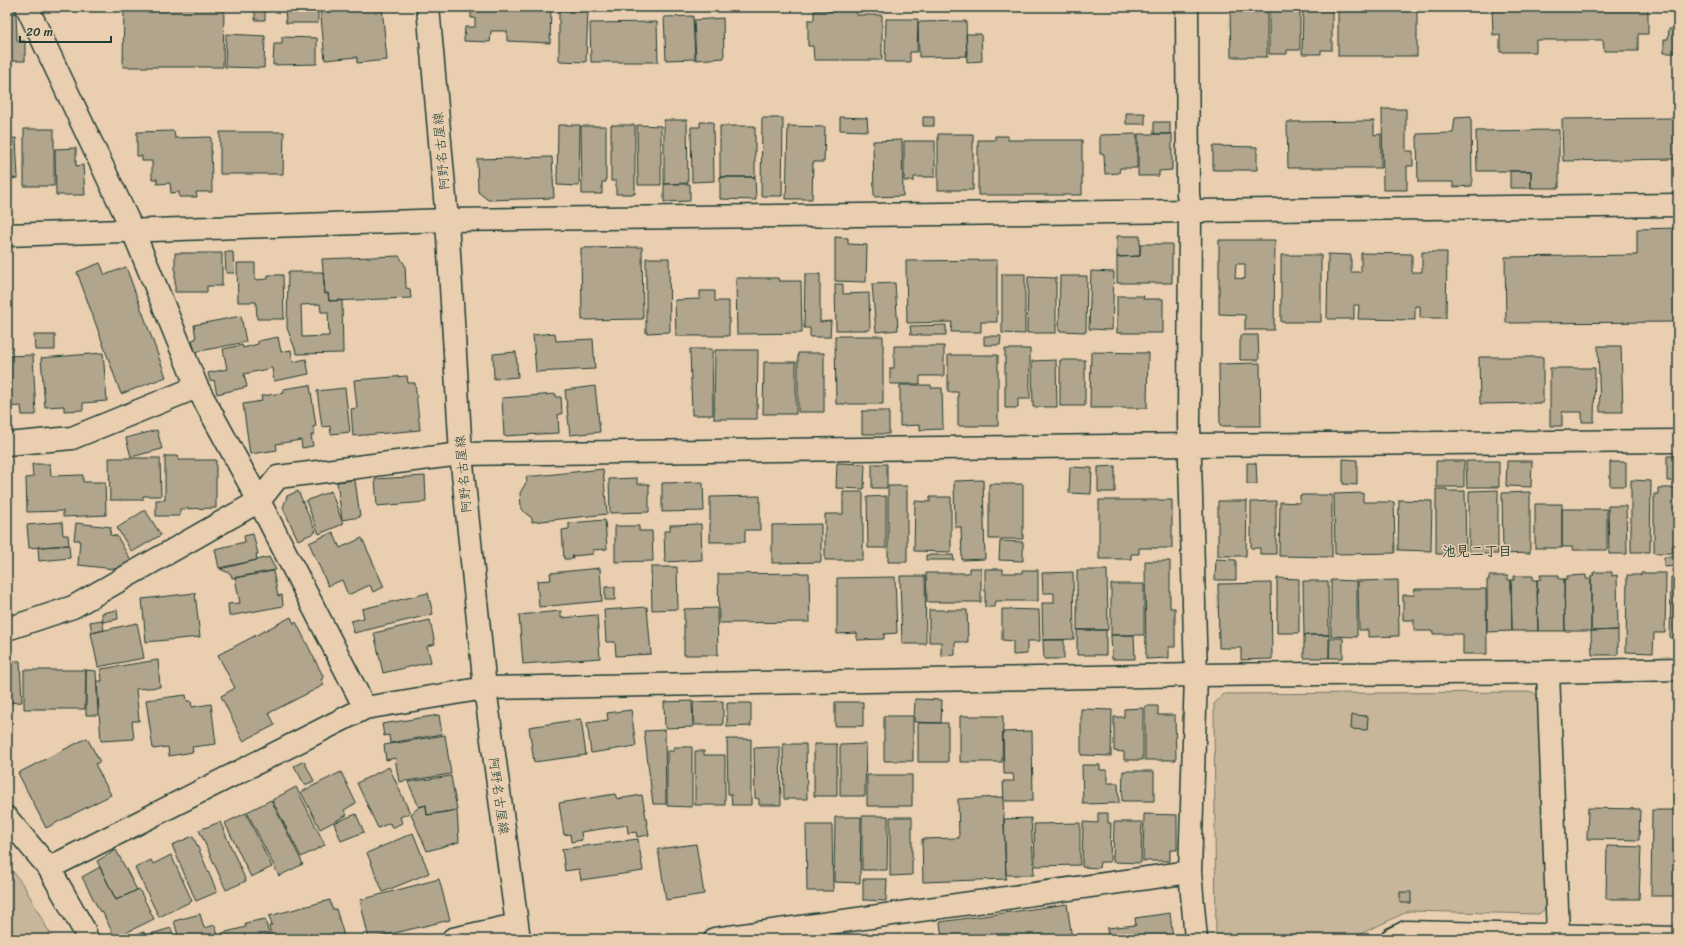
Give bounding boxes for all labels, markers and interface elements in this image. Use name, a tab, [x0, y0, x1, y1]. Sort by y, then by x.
scale bar	[20, 18, 111, 44]
text: 20 m	[26, 21, 53, 43]
street label: 阿野名古屋線	[426, 110, 456, 191]
street label: 阿野名古屋線	[448, 433, 478, 514]
district label: 池見二丁目	[1442, 539, 1512, 564]
street label: 阿野名古屋線	[482, 756, 516, 837]

